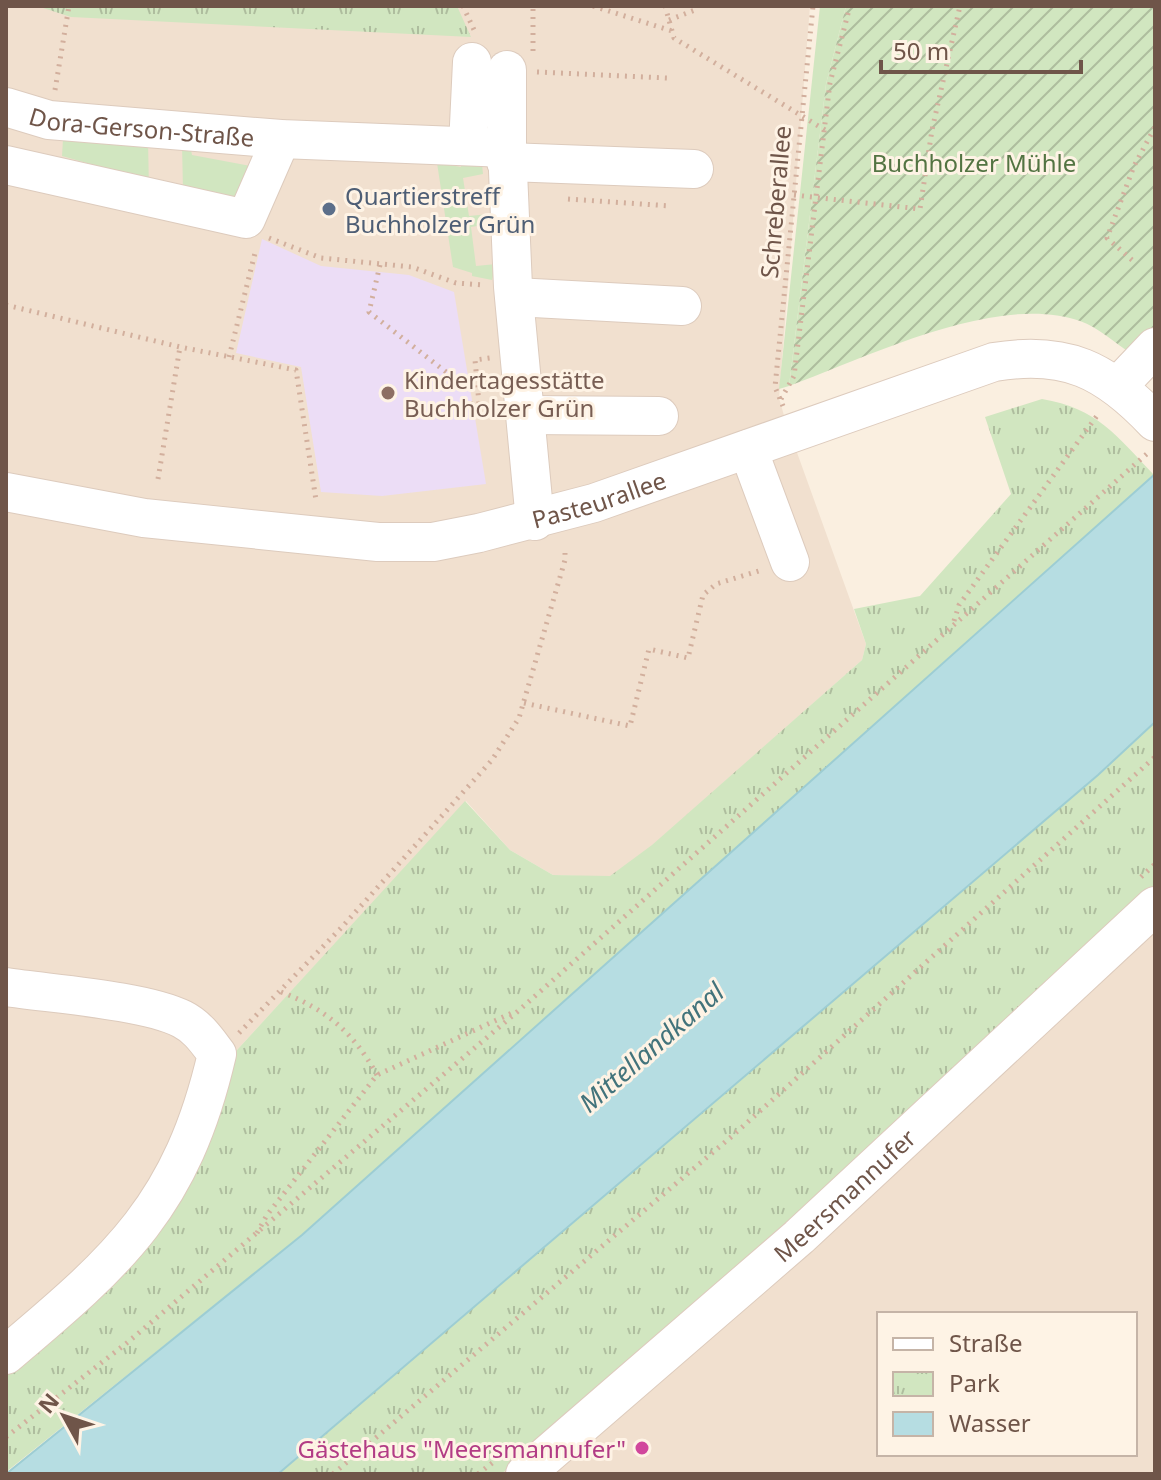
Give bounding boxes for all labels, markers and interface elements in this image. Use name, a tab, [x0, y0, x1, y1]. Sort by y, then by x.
scale bar	[881, 24, 1081, 74]
text: 50 m	[893, 34, 949, 67]
street label: Dora-Gerson-Straße	[25, 98, 256, 153]
street label: Schreberallee	[752, 124, 798, 280]
park label: Buchholzer Mühle	[872, 146, 1076, 179]
place label: Quartierstreff Buchholzer Grün	[345, 179, 535, 240]
marker: Quartierstreff Buchholzer Grün	[320, 200, 338, 218]
place label: Kindertagesstätte Buchholzer Grün	[404, 363, 605, 424]
marker: Kindertagesstätte Buchholzer Grün	[379, 384, 397, 402]
street label: Pasteurallee	[528, 462, 670, 535]
water label: Mittellandkanal	[571, 973, 732, 1120]
street label: Meersmannufer	[766, 1121, 922, 1269]
legend	[877, 1312, 1137, 1456]
text: Straße	[949, 1326, 1022, 1359]
text: Park	[949, 1366, 1000, 1399]
north arrow	[24, 1376, 104, 1456]
text: N	[31, 1386, 65, 1419]
text: Wasser	[949, 1406, 1031, 1439]
place label: Gästehaus "Meersmannufer"	[298, 1432, 626, 1465]
marker: Gästehaus "Meersmannufer"	[633, 1439, 651, 1457]

